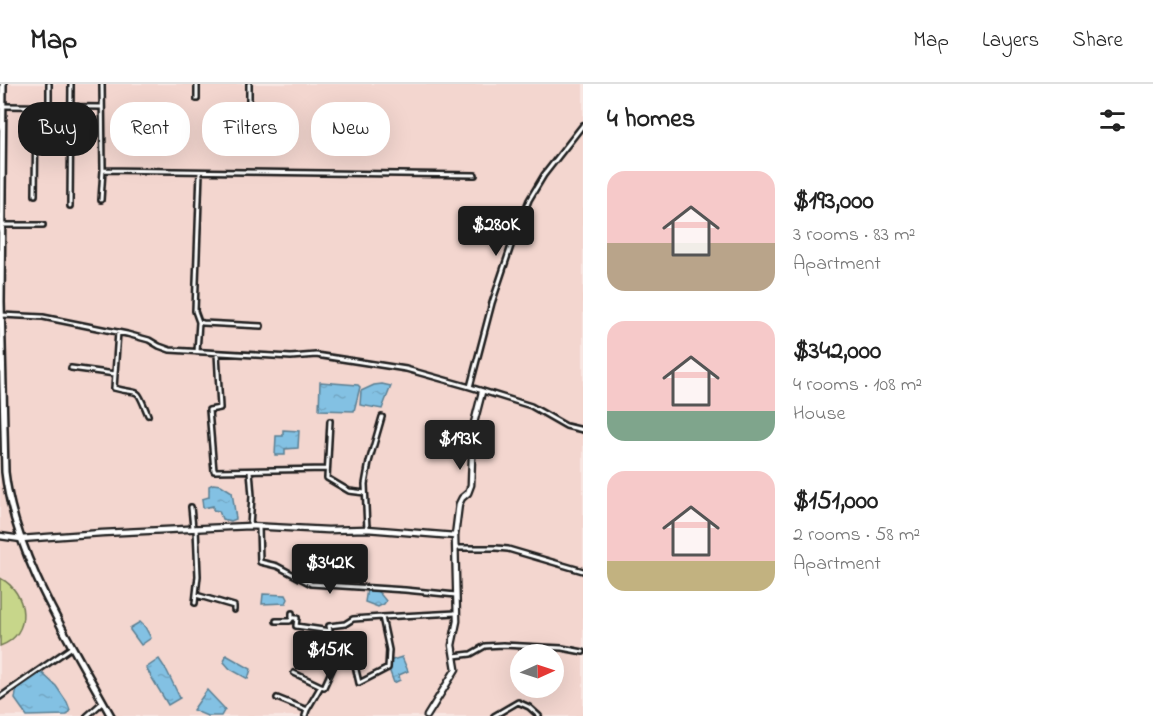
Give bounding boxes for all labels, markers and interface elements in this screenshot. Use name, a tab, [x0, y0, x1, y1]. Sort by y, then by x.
text: Map	[30, 21, 77, 62]
text: Map	[913, 26, 949, 56]
text: Layers	[982, 26, 1039, 56]
text: Share	[1072, 26, 1123, 56]
text: 4 homes	[607, 101, 695, 139]
chip: Buy	[18, 102, 98, 156]
chip: Rent	[110, 102, 190, 156]
chip: Filters	[202, 102, 299, 156]
chip: New	[311, 102, 390, 156]
icon: filters	[1096, 104, 1129, 137]
text: $193,000	[793, 183, 874, 221]
icon: home	[655, 195, 727, 267]
pin: $280K	[454, 206, 538, 257]
text: $280K	[472, 211, 520, 240]
text: 3 rooms · 83 m²	[793, 221, 915, 250]
text: Apartment	[793, 250, 881, 279]
text: $342,000	[793, 333, 881, 371]
icon: home	[655, 345, 727, 417]
text: 4 rooms · 108 m²	[793, 371, 922, 400]
text: House	[793, 400, 846, 429]
pin: $193K	[418, 420, 502, 471]
text: $193K	[439, 425, 481, 454]
text: $151,000	[793, 483, 878, 521]
icon: home	[655, 495, 727, 567]
text: 2 rooms · 58 m²	[793, 521, 920, 550]
pin: $342K	[288, 544, 372, 595]
text: $342K	[306, 549, 354, 578]
text: Apartment	[793, 550, 881, 579]
pin: $151K	[288, 631, 372, 682]
text: $151K	[307, 636, 353, 665]
north arrow	[510, 644, 564, 698]
map controls	[510, 644, 564, 698]

